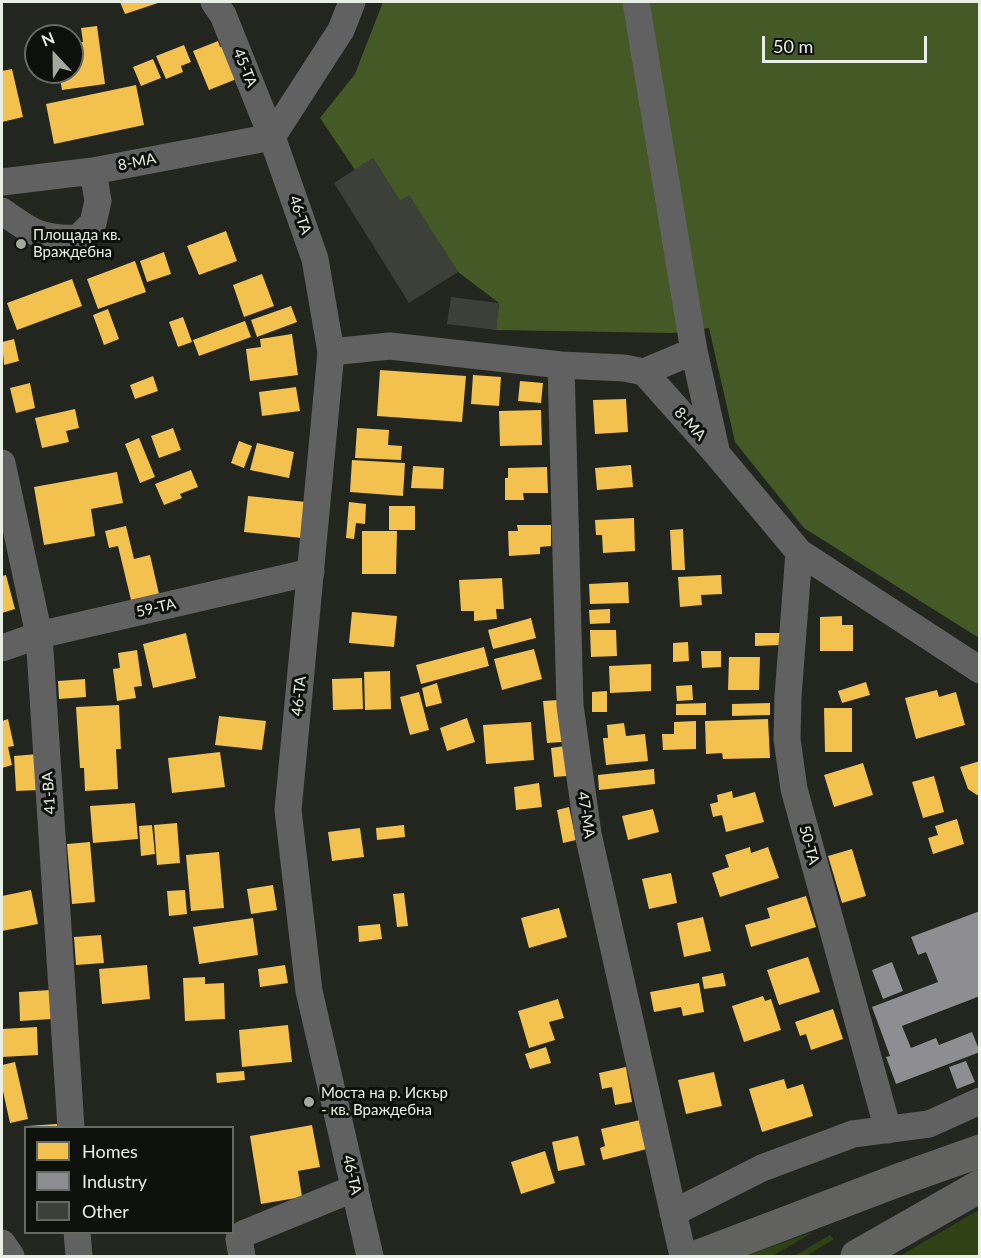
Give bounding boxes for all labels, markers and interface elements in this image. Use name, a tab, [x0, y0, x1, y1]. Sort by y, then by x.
north arrow	[24, 24, 84, 84]
scale bar	[765, 24, 930, 62]
text: N	[39, 28, 57, 50]
text: 50 m	[773, 35, 813, 57]
street label: 45-ТА	[229, 46, 261, 90]
street label: 8-МА	[116, 150, 158, 174]
street label: 46-ТА	[285, 193, 315, 237]
place label: Площада кв. Враждебна	[33, 226, 121, 261]
marker: Площада кв. Враждебна	[14, 237, 28, 251]
street label: 8-МА	[670, 404, 710, 444]
street label: 59-ТА	[134, 595, 178, 621]
street label: 46-ТА	[288, 675, 310, 717]
street label: 41-ВА	[39, 771, 59, 815]
street label: 47-МА	[573, 790, 599, 840]
street label: 50-ТА	[795, 823, 823, 867]
place label: Моста на р. Искър - кв. Враждебна	[321, 1084, 448, 1119]
marker: Моста на р. Искър - кв. Враждебна	[302, 1095, 316, 1109]
legend	[24, 1126, 234, 1234]
text: Homes	[82, 1140, 138, 1162]
street label: 46-ТА	[339, 1153, 365, 1197]
text: Industry	[82, 1170, 147, 1192]
text: Other	[82, 1200, 129, 1222]

